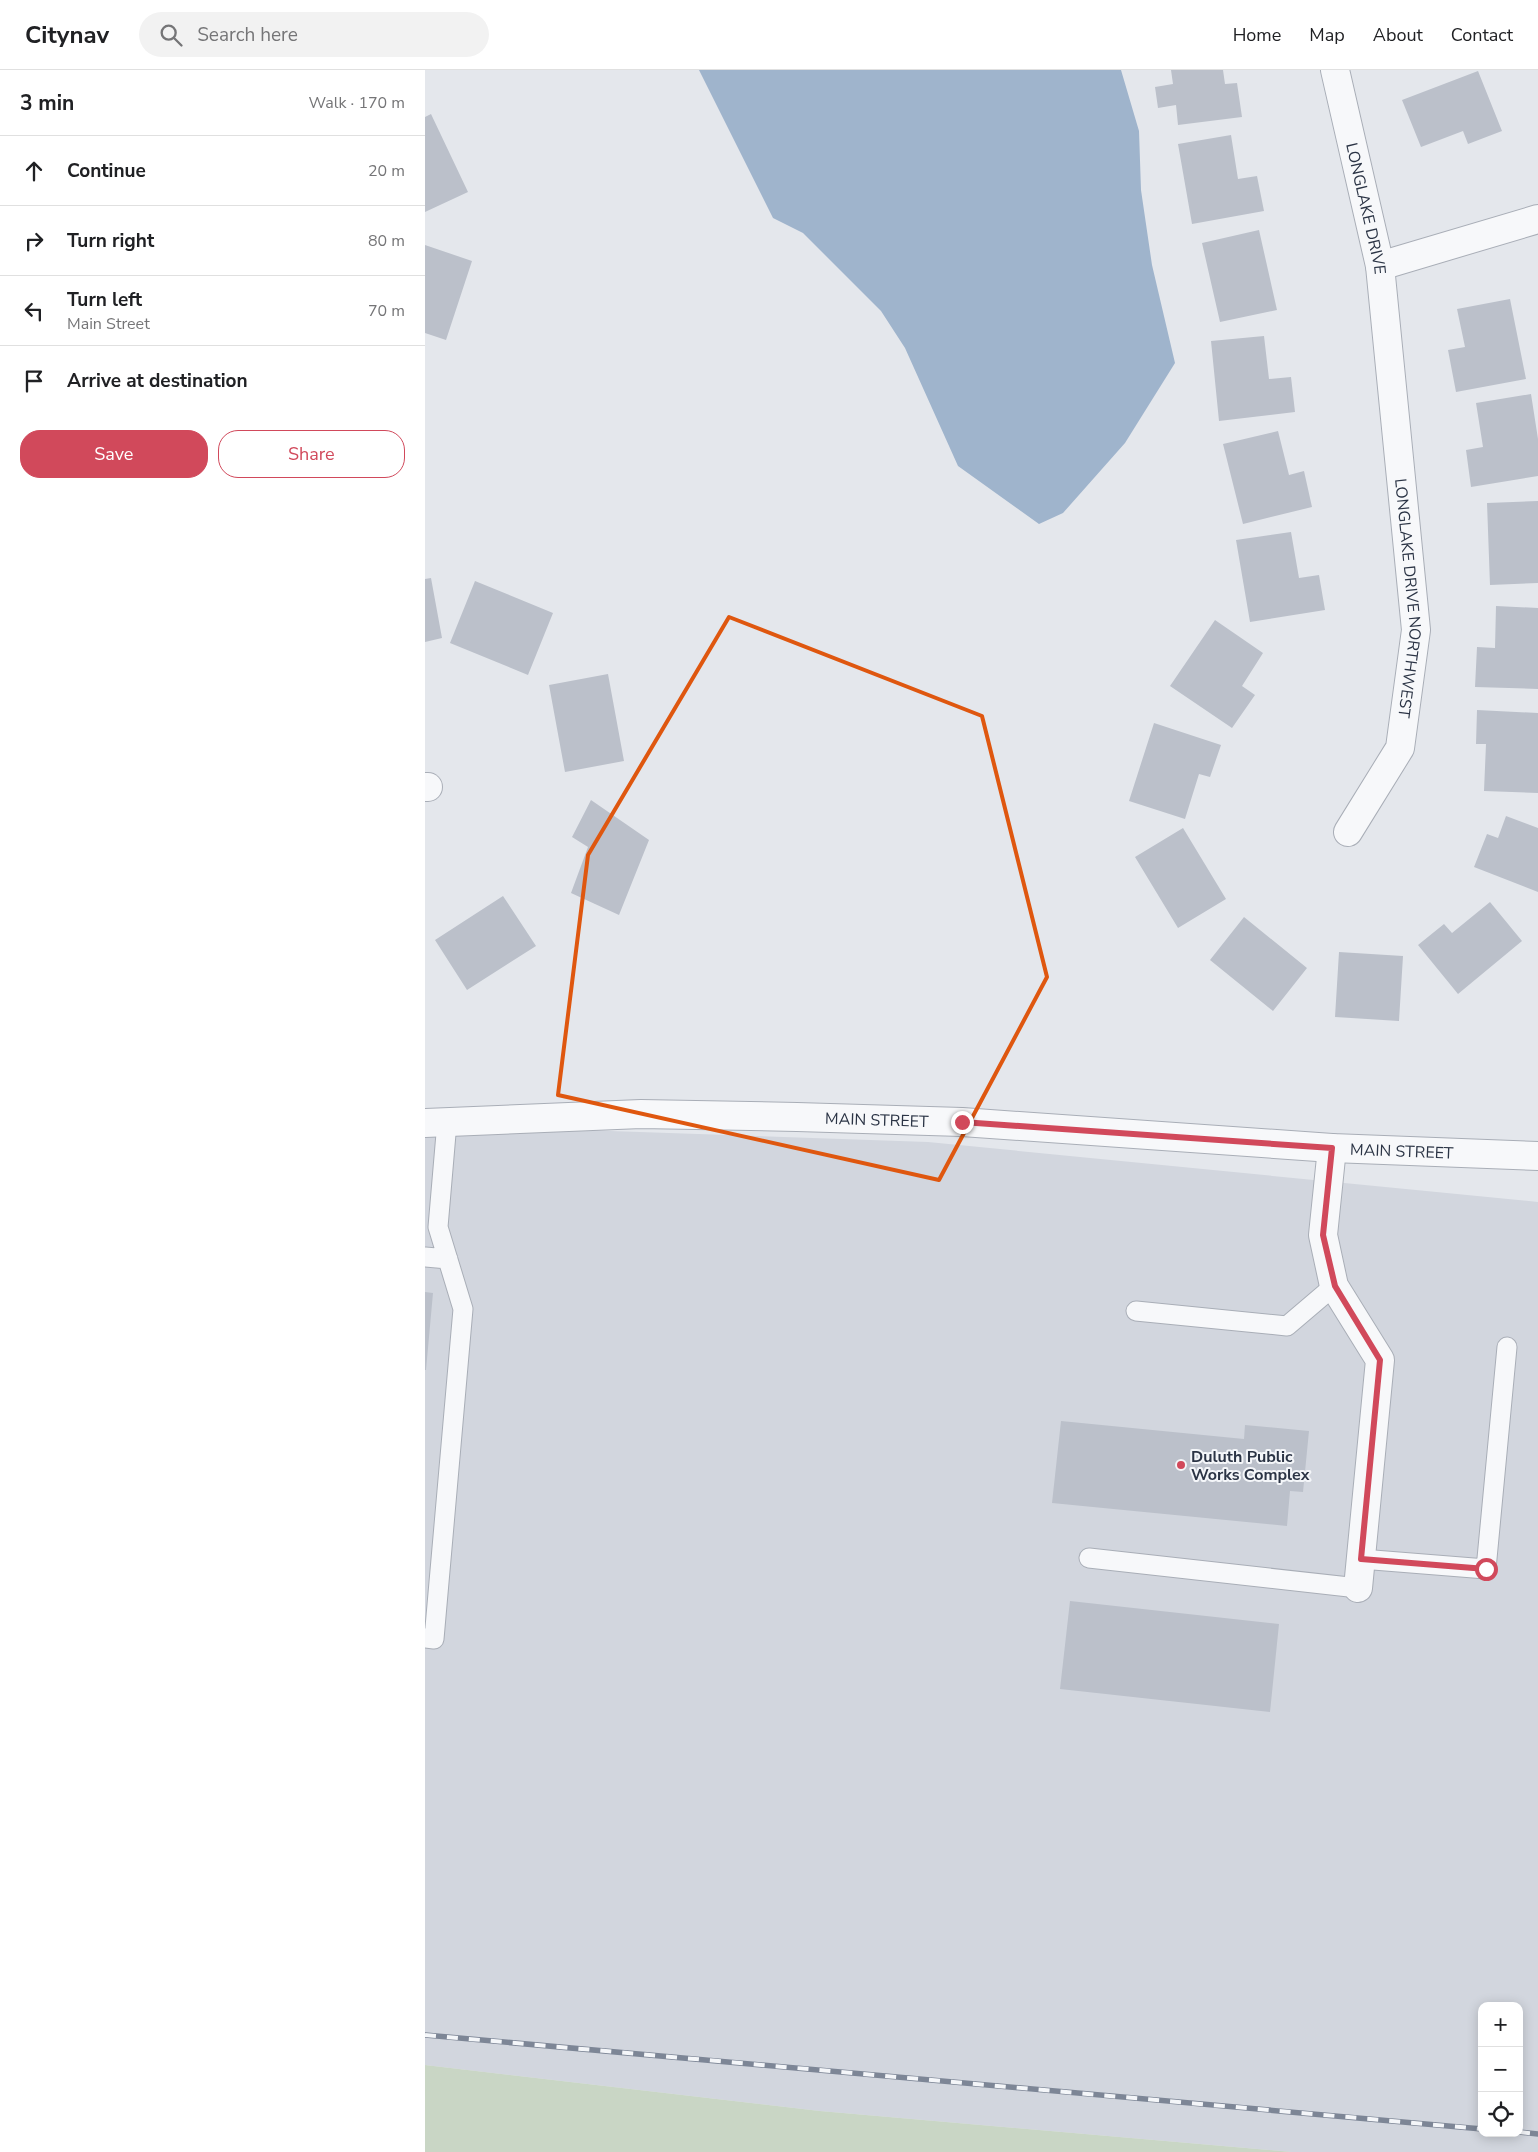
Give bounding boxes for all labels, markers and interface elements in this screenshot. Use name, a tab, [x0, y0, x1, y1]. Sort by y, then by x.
search box	[139, 12, 489, 57]
text: Citynav	[25, 19, 109, 51]
icon: search	[157, 21, 185, 49]
text: Search here	[197, 22, 298, 48]
text: Home	[1233, 23, 1281, 47]
text: Map	[1309, 23, 1345, 47]
text: About	[1373, 23, 1423, 47]
text: Contact	[1451, 23, 1513, 47]
text: 3 min	[20, 89, 74, 117]
text: Walk · 170 m	[309, 92, 405, 114]
street label: LONGLAKE DRIVE	[1340, 141, 1391, 275]
icon: ahead	[20, 157, 48, 185]
text: Continue	[67, 158, 146, 184]
text: 20 m	[368, 160, 405, 182]
icon: right	[20, 227, 48, 255]
text: Turn right	[67, 228, 154, 254]
text: 80 m	[368, 230, 405, 252]
text: Turn left	[67, 287, 142, 313]
icon: left	[20, 297, 48, 325]
text: 70 m	[368, 300, 405, 322]
text: Main Street	[67, 313, 150, 335]
icon: arrive	[20, 367, 48, 395]
text: Arrive at destination	[67, 368, 248, 394]
button: Save	[20, 430, 208, 478]
button: Share	[218, 430, 405, 478]
street label: LONGLAKE DRIVE NORTHWEST	[1389, 477, 1426, 719]
street label: MAIN STREET	[825, 1108, 929, 1133]
route end	[951, 1111, 974, 1134]
street label: MAIN STREET	[1350, 1139, 1454, 1165]
place label: Duluth Public Works Complex	[1191, 1446, 1310, 1486]
marker: Duluth Public Works Complex	[1175, 1459, 1187, 1471]
route start	[1475, 1558, 1498, 1581]
map controls	[1478, 2002, 1523, 2137]
button: +	[1478, 2002, 1523, 2047]
button: −	[1478, 2047, 1523, 2092]
button: locate	[1478, 2092, 1523, 2137]

